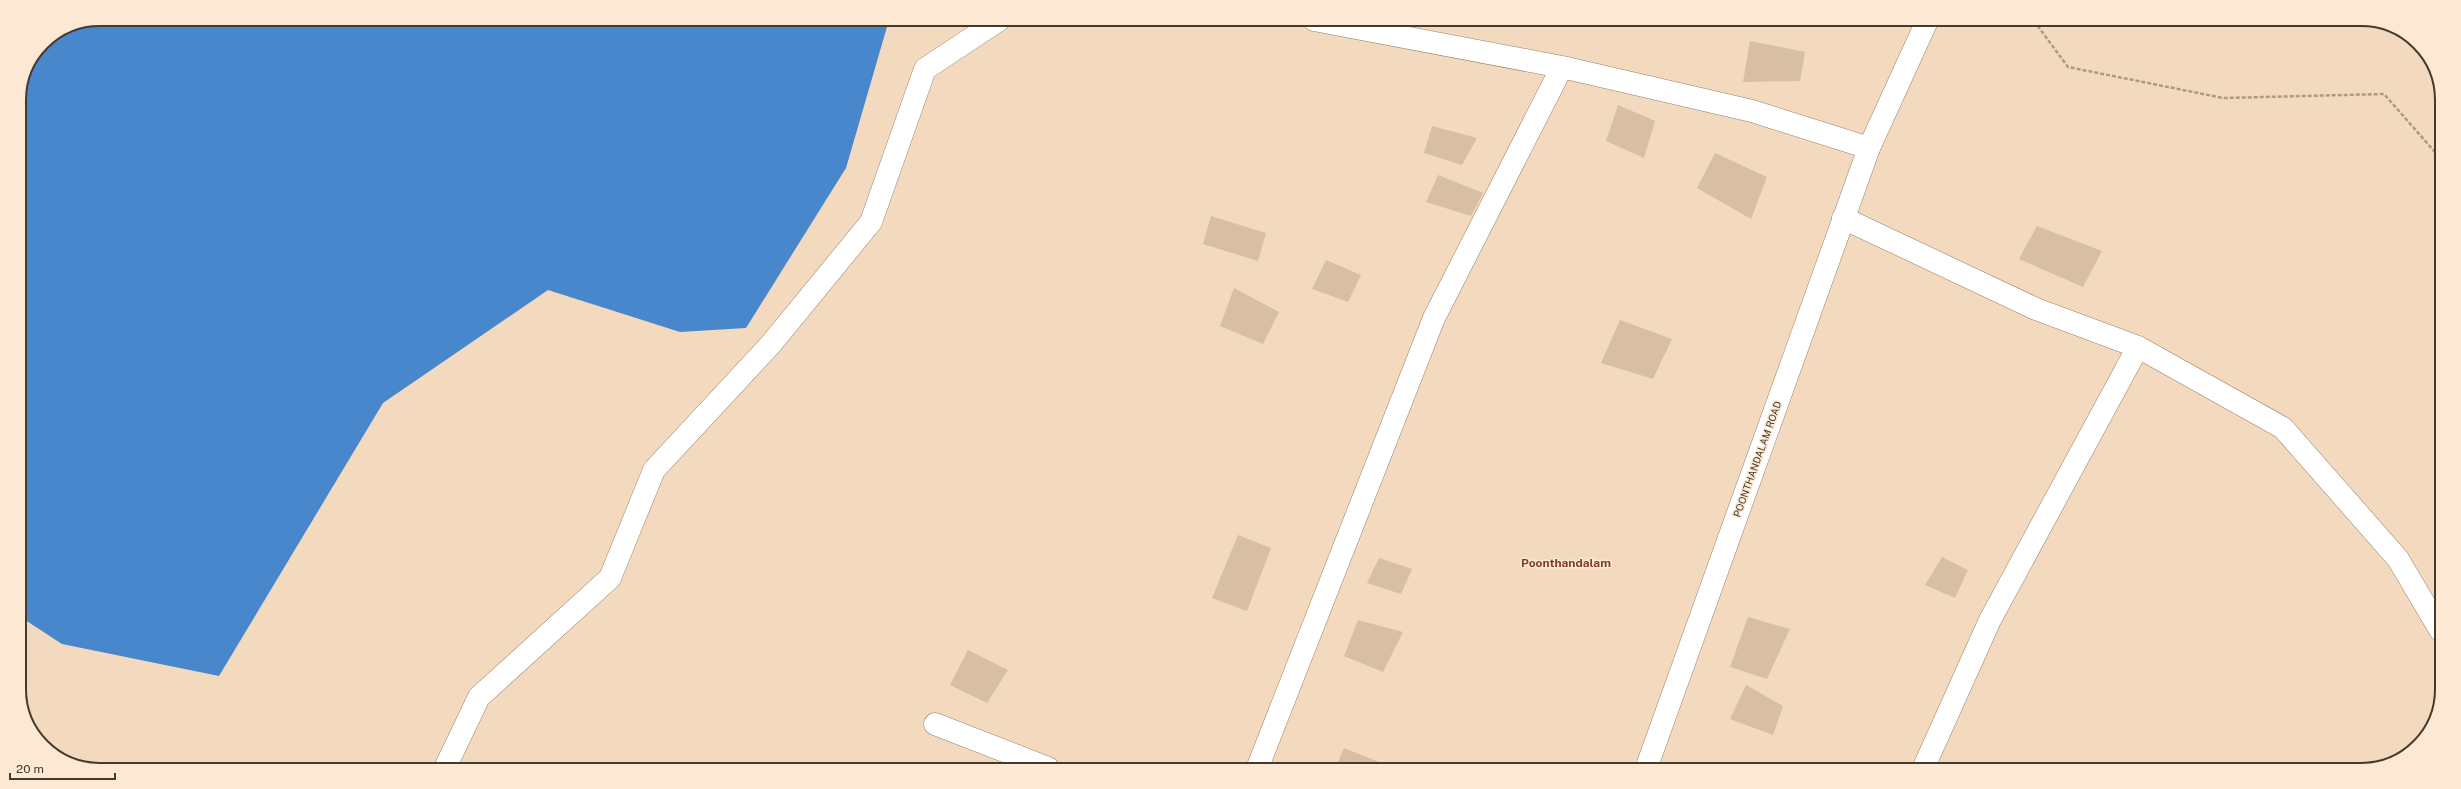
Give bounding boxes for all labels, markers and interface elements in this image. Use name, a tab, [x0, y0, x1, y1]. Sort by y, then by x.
street label: POONTHANDALAM ROAD	[1730, 399, 1784, 519]
district label: Poonthandalam	[1521, 556, 1611, 570]
scale bar	[10, 755, 115, 781]
text: 20 m	[16, 762, 44, 776]

